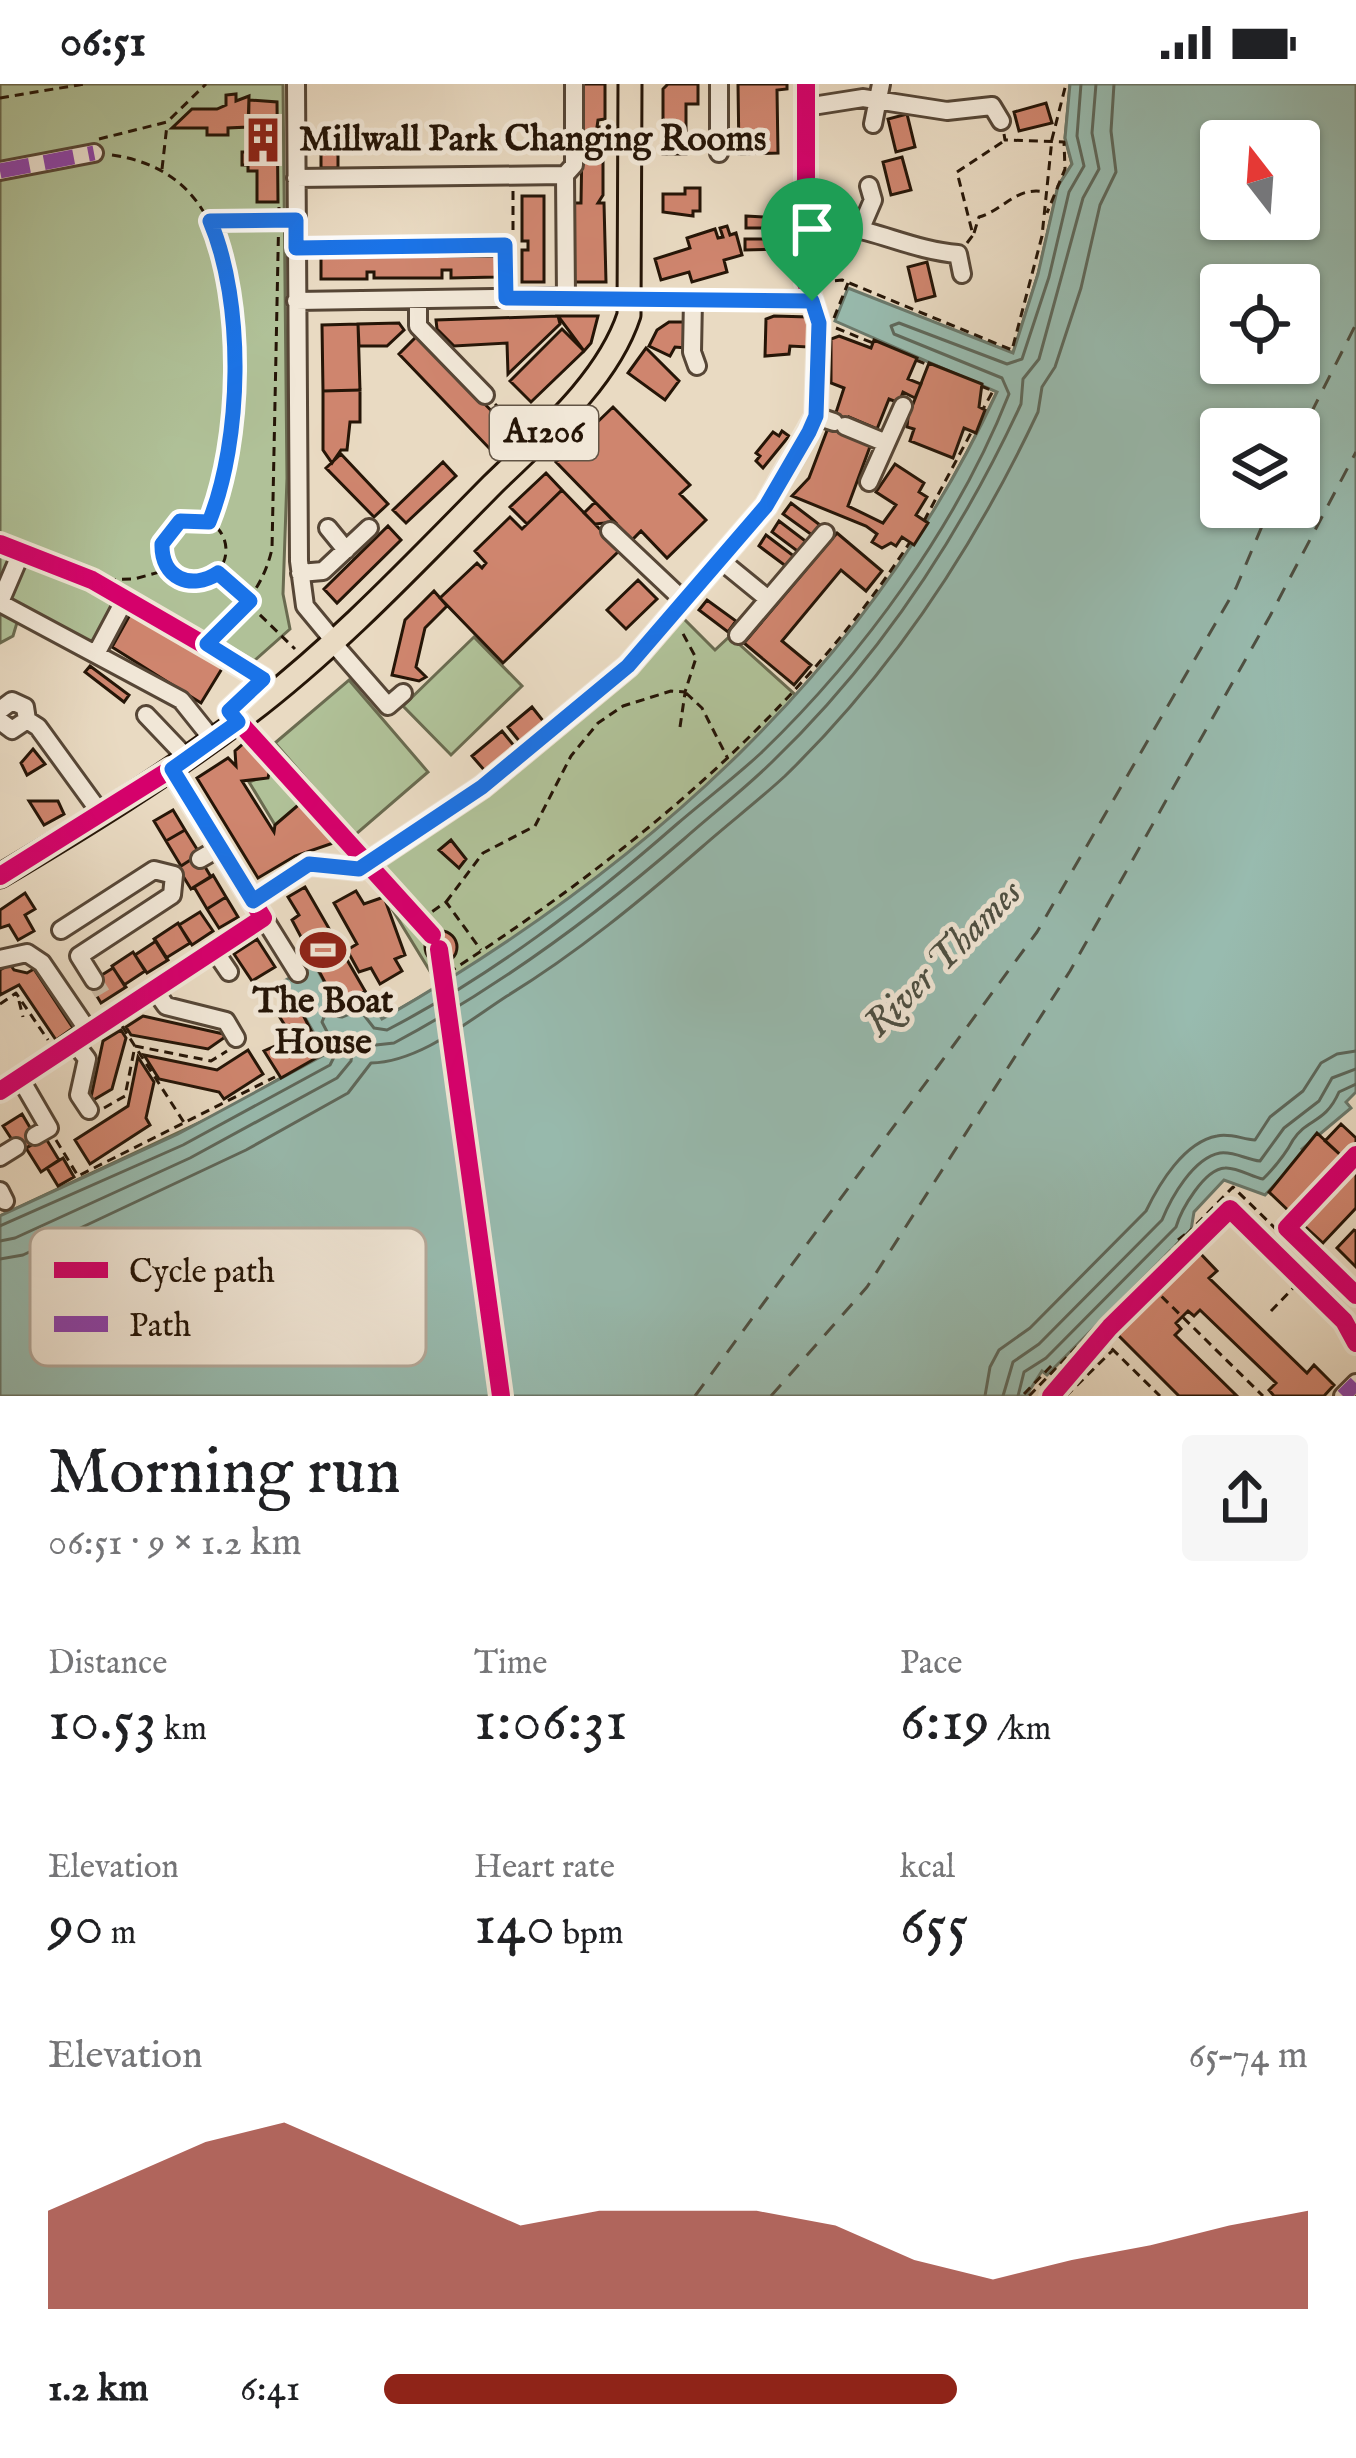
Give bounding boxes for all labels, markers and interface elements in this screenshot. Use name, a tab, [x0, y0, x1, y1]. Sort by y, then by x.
text: 06:51	[60, 14, 146, 71]
building icon: Millwall Park Changing Rooms	[238, 115, 288, 165]
place label: Millwall Park Changing Rooms	[299, 117, 766, 163]
north arrow	[1200, 120, 1320, 240]
map controls	[1200, 120, 1320, 528]
pin	[761, 178, 863, 301]
icon: arrive	[779, 196, 845, 262]
button: locate	[1200, 264, 1320, 384]
road number: A1206	[490, 406, 598, 460]
button: layers	[1200, 408, 1320, 528]
water label: River Thames	[855, 869, 1034, 1048]
sports icon: The Boat House	[298, 925, 348, 975]
place label: The Boat House	[252, 979, 394, 1066]
legend	[30, 1228, 426, 1366]
text: Cycle path	[129, 1252, 275, 1294]
text: Path	[129, 1306, 191, 1348]
text: Morning run	[48, 1432, 401, 1516]
button: share	[1182, 1435, 1308, 1561]
text: 06:51 · 9 × 1.2 km	[48, 1519, 302, 1568]
text: Distance	[48, 1643, 167, 1685]
text: Time	[474, 1643, 547, 1685]
text: Pace	[900, 1643, 962, 1685]
text: 10.53	[48, 1685, 157, 1761]
text: 1:06:31	[474, 1685, 628, 1761]
text: 6:19	[900, 1685, 990, 1761]
text: km	[157, 1709, 207, 1751]
text: /km	[990, 1709, 1051, 1751]
text: Elevation	[48, 1847, 179, 1889]
text: Heart rate	[474, 1847, 615, 1889]
text: kcal	[900, 1847, 955, 1889]
text: 90	[48, 1889, 104, 1965]
text: 140	[474, 1889, 555, 1965]
text: 655	[900, 1889, 969, 1965]
text: m	[104, 1913, 136, 1955]
text: bpm	[555, 1913, 623, 1955]
text: Elevation	[48, 2032, 203, 2081]
text: 65–74 m	[1189, 2032, 1308, 2081]
text: 1.2 km	[48, 2365, 149, 2414]
text: 6:41	[240, 2365, 300, 2414]

